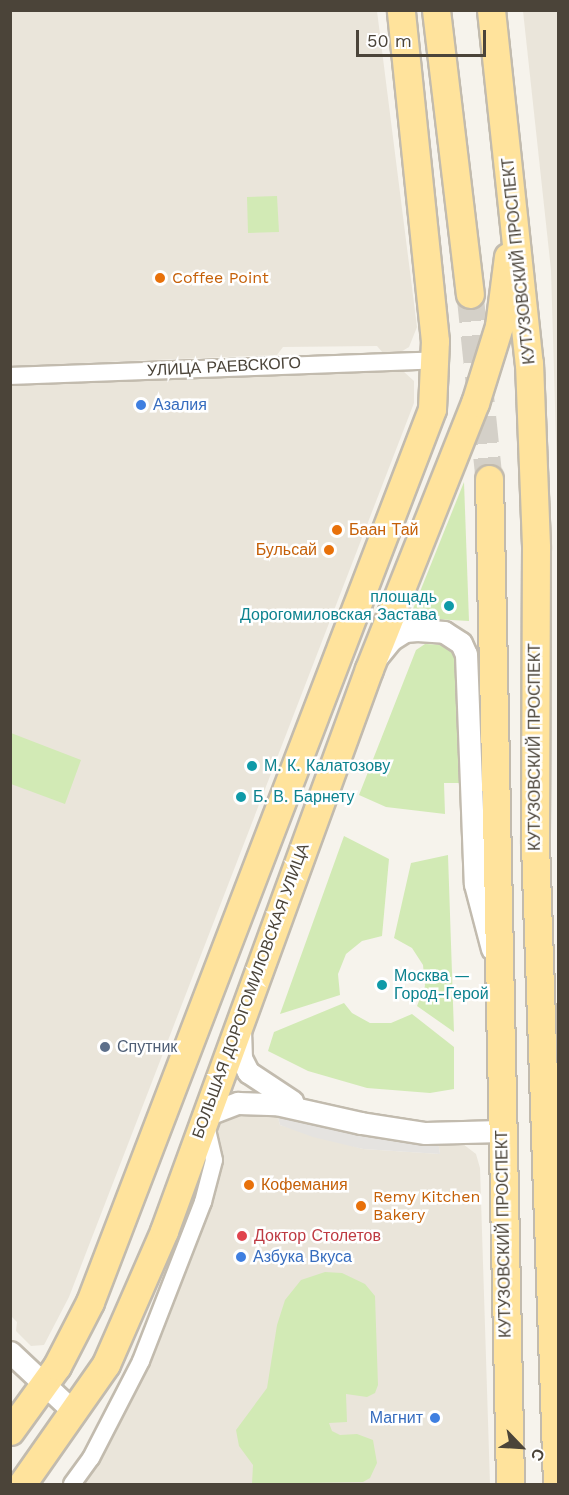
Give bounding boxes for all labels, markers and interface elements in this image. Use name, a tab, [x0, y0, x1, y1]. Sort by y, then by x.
scale bar	[359, 18, 490, 56]
text: 50 m	[367, 30, 412, 51]
street label: КУТУЗОВСКИЙ ПРОСПЕКТ	[499, 157, 539, 365]
place label: Coffee Point	[172, 268, 269, 288]
marker: Coffee Point	[153, 271, 167, 285]
street label: УЛИЦА РАЕВСКОГО	[147, 353, 301, 381]
place label: Азалия	[153, 395, 207, 415]
marker: Азалия	[134, 398, 148, 412]
place label: Баан Тай	[349, 520, 418, 540]
marker: Баан Тай	[330, 523, 344, 537]
place label: Бульсай	[256, 540, 317, 560]
marker: Бульсай	[322, 543, 336, 557]
place label: площадь Дорогомиловская Застава	[240, 587, 437, 625]
marker: площадь Дорогомиловская Застава	[442, 599, 456, 613]
street label: КУТУЗОВСКИЙ ПРОСПЕКТ	[525, 643, 545, 851]
place label: М. К. Калатозову	[264, 756, 390, 776]
marker: М. К. Калатозову	[245, 759, 259, 773]
place label: Б. В. Барнету	[253, 787, 355, 807]
marker: Б. В. Барнету	[234, 790, 248, 804]
street label: БОЛЬШАЯ ДОРОГОМИЛОВСКАЯ УЛИЦА	[188, 841, 314, 1141]
place label: Москва — Город-Герой	[394, 966, 489, 1004]
marker: Москва — Город-Герой	[375, 978, 389, 992]
place label: Спутник	[117, 1037, 177, 1057]
marker: Спутник	[98, 1040, 112, 1054]
street label: КУТУЗОВСКИЙ ПРОСПЕКТ	[493, 1130, 515, 1338]
place label: Кофемания	[261, 1175, 348, 1195]
marker: Кофемания	[242, 1178, 256, 1192]
place label: Remy Kitchen Bakery	[373, 1187, 481, 1225]
marker: Remy Kitchen Bakery	[354, 1199, 368, 1213]
place label: Доктор Столетов	[254, 1226, 381, 1246]
marker: Доктор Столетов	[235, 1229, 249, 1243]
place label: Азбука Вкуса	[253, 1247, 352, 1267]
marker: Азбука Вкуса	[234, 1250, 248, 1264]
place label: Магнит	[370, 1408, 423, 1428]
marker: Магнит	[428, 1411, 442, 1425]
north arrow	[491, 1417, 551, 1477]
text: С	[527, 1446, 549, 1464]

